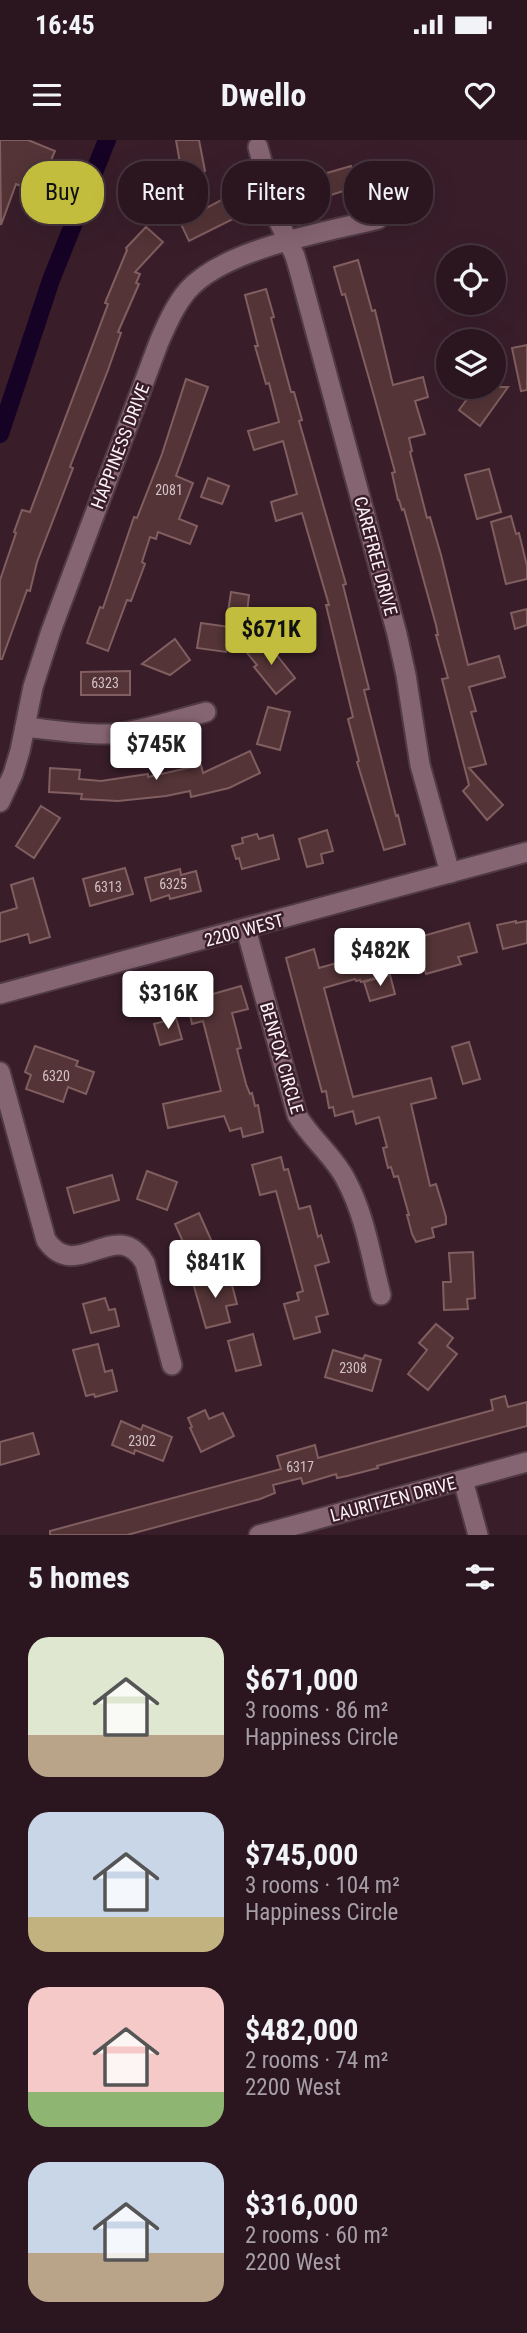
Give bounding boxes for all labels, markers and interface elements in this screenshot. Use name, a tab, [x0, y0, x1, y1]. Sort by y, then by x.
text: 16:45	[35, 10, 95, 40]
icon: menu	[28, 76, 66, 114]
text: Dwello	[221, 76, 306, 114]
icon: heart	[461, 76, 499, 114]
chip: Buy	[21, 161, 104, 224]
chip: Rent	[118, 161, 208, 224]
chip: Filters	[222, 161, 330, 224]
chip: New	[344, 161, 433, 224]
map controls	[436, 245, 506, 399]
button: locate	[436, 245, 506, 315]
button: layers	[436, 329, 506, 399]
street label: HAPPINESS DRIVE	[86, 380, 154, 512]
house number: 2081	[155, 482, 183, 498]
street label: CAREFREE DRIVE	[350, 494, 402, 618]
pin: $671K	[222, 608, 320, 667]
text: $671K	[241, 616, 301, 643]
house number: 6323	[91, 675, 119, 691]
pin: $745K	[107, 722, 205, 782]
text: $745K	[126, 731, 186, 758]
house number: 6325	[159, 876, 187, 892]
house number: 6313	[94, 879, 122, 895]
street label: 2200 WEST	[202, 909, 286, 951]
pin: $482K	[331, 928, 429, 988]
text: $482K	[350, 937, 410, 964]
pin: $316K	[119, 972, 217, 1031]
text: $316K	[138, 980, 198, 1007]
street label: BENFOX CIRCLE	[256, 1000, 308, 1116]
house number: 6320	[42, 1068, 70, 1084]
pin: $841K	[166, 1240, 264, 1300]
text: $841K	[185, 1249, 245, 1276]
house number: 2308	[339, 1360, 367, 1376]
house number: 2302	[128, 1433, 156, 1449]
house number: 6317	[286, 1459, 314, 1475]
street label: LAURITZEN DRIVE	[328, 1472, 458, 1526]
icon: filters	[461, 1558, 499, 1596]
text: 5 homes	[28, 1560, 130, 1595]
text: $671,000	[245, 1662, 358, 1697]
icon: home	[84, 1665, 168, 1749]
text: 3 rooms · 86 m²	[245, 1697, 388, 1724]
text: Happiness Circle	[245, 1724, 398, 1751]
text: $745,000	[245, 1837, 358, 1872]
icon: home	[84, 1840, 168, 1924]
text: 3 rooms · 104 m²	[245, 1872, 400, 1899]
text: Happiness Circle	[245, 1899, 398, 1926]
text: $482,000	[245, 2012, 358, 2047]
icon: home	[84, 2015, 168, 2099]
text: 2 rooms · 74 m²	[245, 2047, 388, 2074]
text: 2200 West	[245, 2074, 341, 2101]
text: $316,000	[245, 2187, 358, 2222]
icon: home	[84, 2190, 168, 2274]
text: 2 rooms · 60 m²	[245, 2222, 388, 2249]
text: 2200 West	[245, 2249, 341, 2276]

